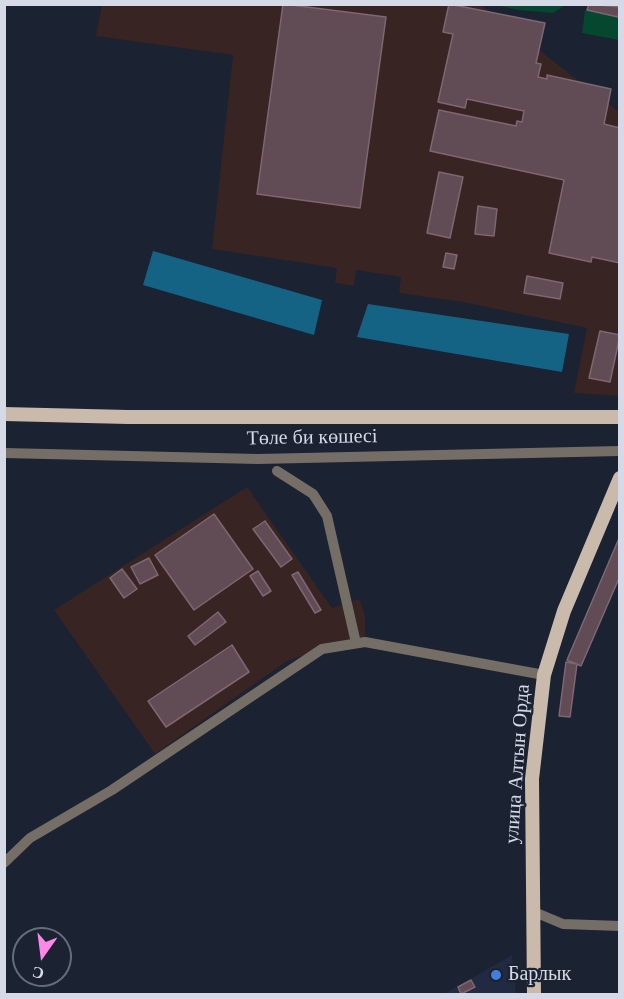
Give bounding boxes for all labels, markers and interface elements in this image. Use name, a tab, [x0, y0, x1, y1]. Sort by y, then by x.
street label: Төле би көшесі	[246, 425, 378, 451]
street label: улица Алтын Орда	[500, 683, 536, 845]
north arrow	[12, 927, 72, 987]
text: С	[30, 963, 46, 983]
place label: Барлык	[508, 963, 571, 987]
marker: Барлык	[489, 968, 503, 982]

